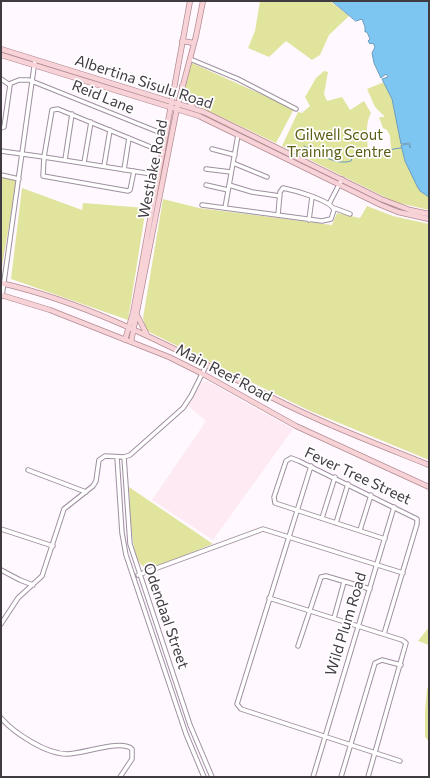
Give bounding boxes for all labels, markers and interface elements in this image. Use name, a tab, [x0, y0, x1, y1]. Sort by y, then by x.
street label: Albertina Sisulu Road	[73, 51, 215, 113]
street label: Reid Lane	[69, 76, 137, 118]
street label: Westlake Road	[135, 118, 171, 220]
park label: Gilwell Scout Training Centre	[287, 126, 391, 161]
street label: Main Reef Road	[173, 340, 275, 406]
street label: Fever Tree Street	[302, 443, 414, 509]
street label: Odendaal Street	[139, 561, 193, 671]
street label: Wild Plum Road	[322, 570, 370, 678]

